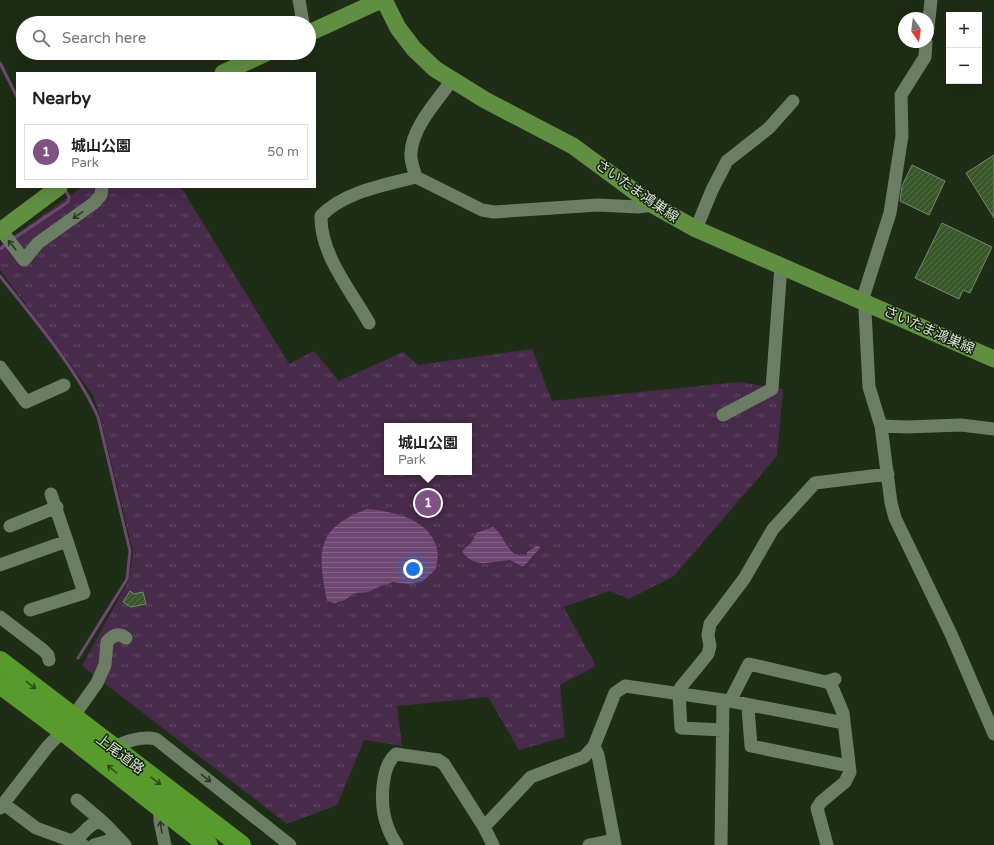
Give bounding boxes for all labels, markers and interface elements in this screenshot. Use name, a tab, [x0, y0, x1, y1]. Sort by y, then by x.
north arrow	[898, 12, 934, 48]
map controls	[946, 12, 982, 84]
button: +	[946, 12, 982, 48]
search box	[16, 16, 316, 60]
icon: search	[30, 27, 52, 49]
text: Search here	[62, 29, 146, 47]
button: −	[946, 48, 982, 84]
text: Nearby	[32, 88, 91, 109]
text: 城山公園	[71, 137, 131, 155]
text: 1	[42, 144, 50, 160]
text: 50 m	[267, 144, 299, 160]
text: Park	[71, 155, 99, 171]
street label: さいたま鴻巣線	[592, 156, 682, 226]
one-way arrow	[72, 211, 83, 219]
one-way arrow	[8, 240, 17, 250]
street label: さいたま鴻巣線	[881, 302, 977, 358]
popup	[384, 423, 472, 475]
text: 城山公園	[398, 434, 458, 452]
text: Park	[398, 452, 426, 468]
pin: 1	[415, 488, 441, 518]
your location	[403, 559, 423, 579]
one-way arrow	[25, 681, 36, 689]
street label: 上尾道路	[93, 730, 147, 778]
one-way arrow	[106, 765, 117, 773]
one-way arrow	[201, 774, 212, 783]
one-way arrow	[150, 777, 161, 785]
one-way arrow	[157, 821, 165, 834]

